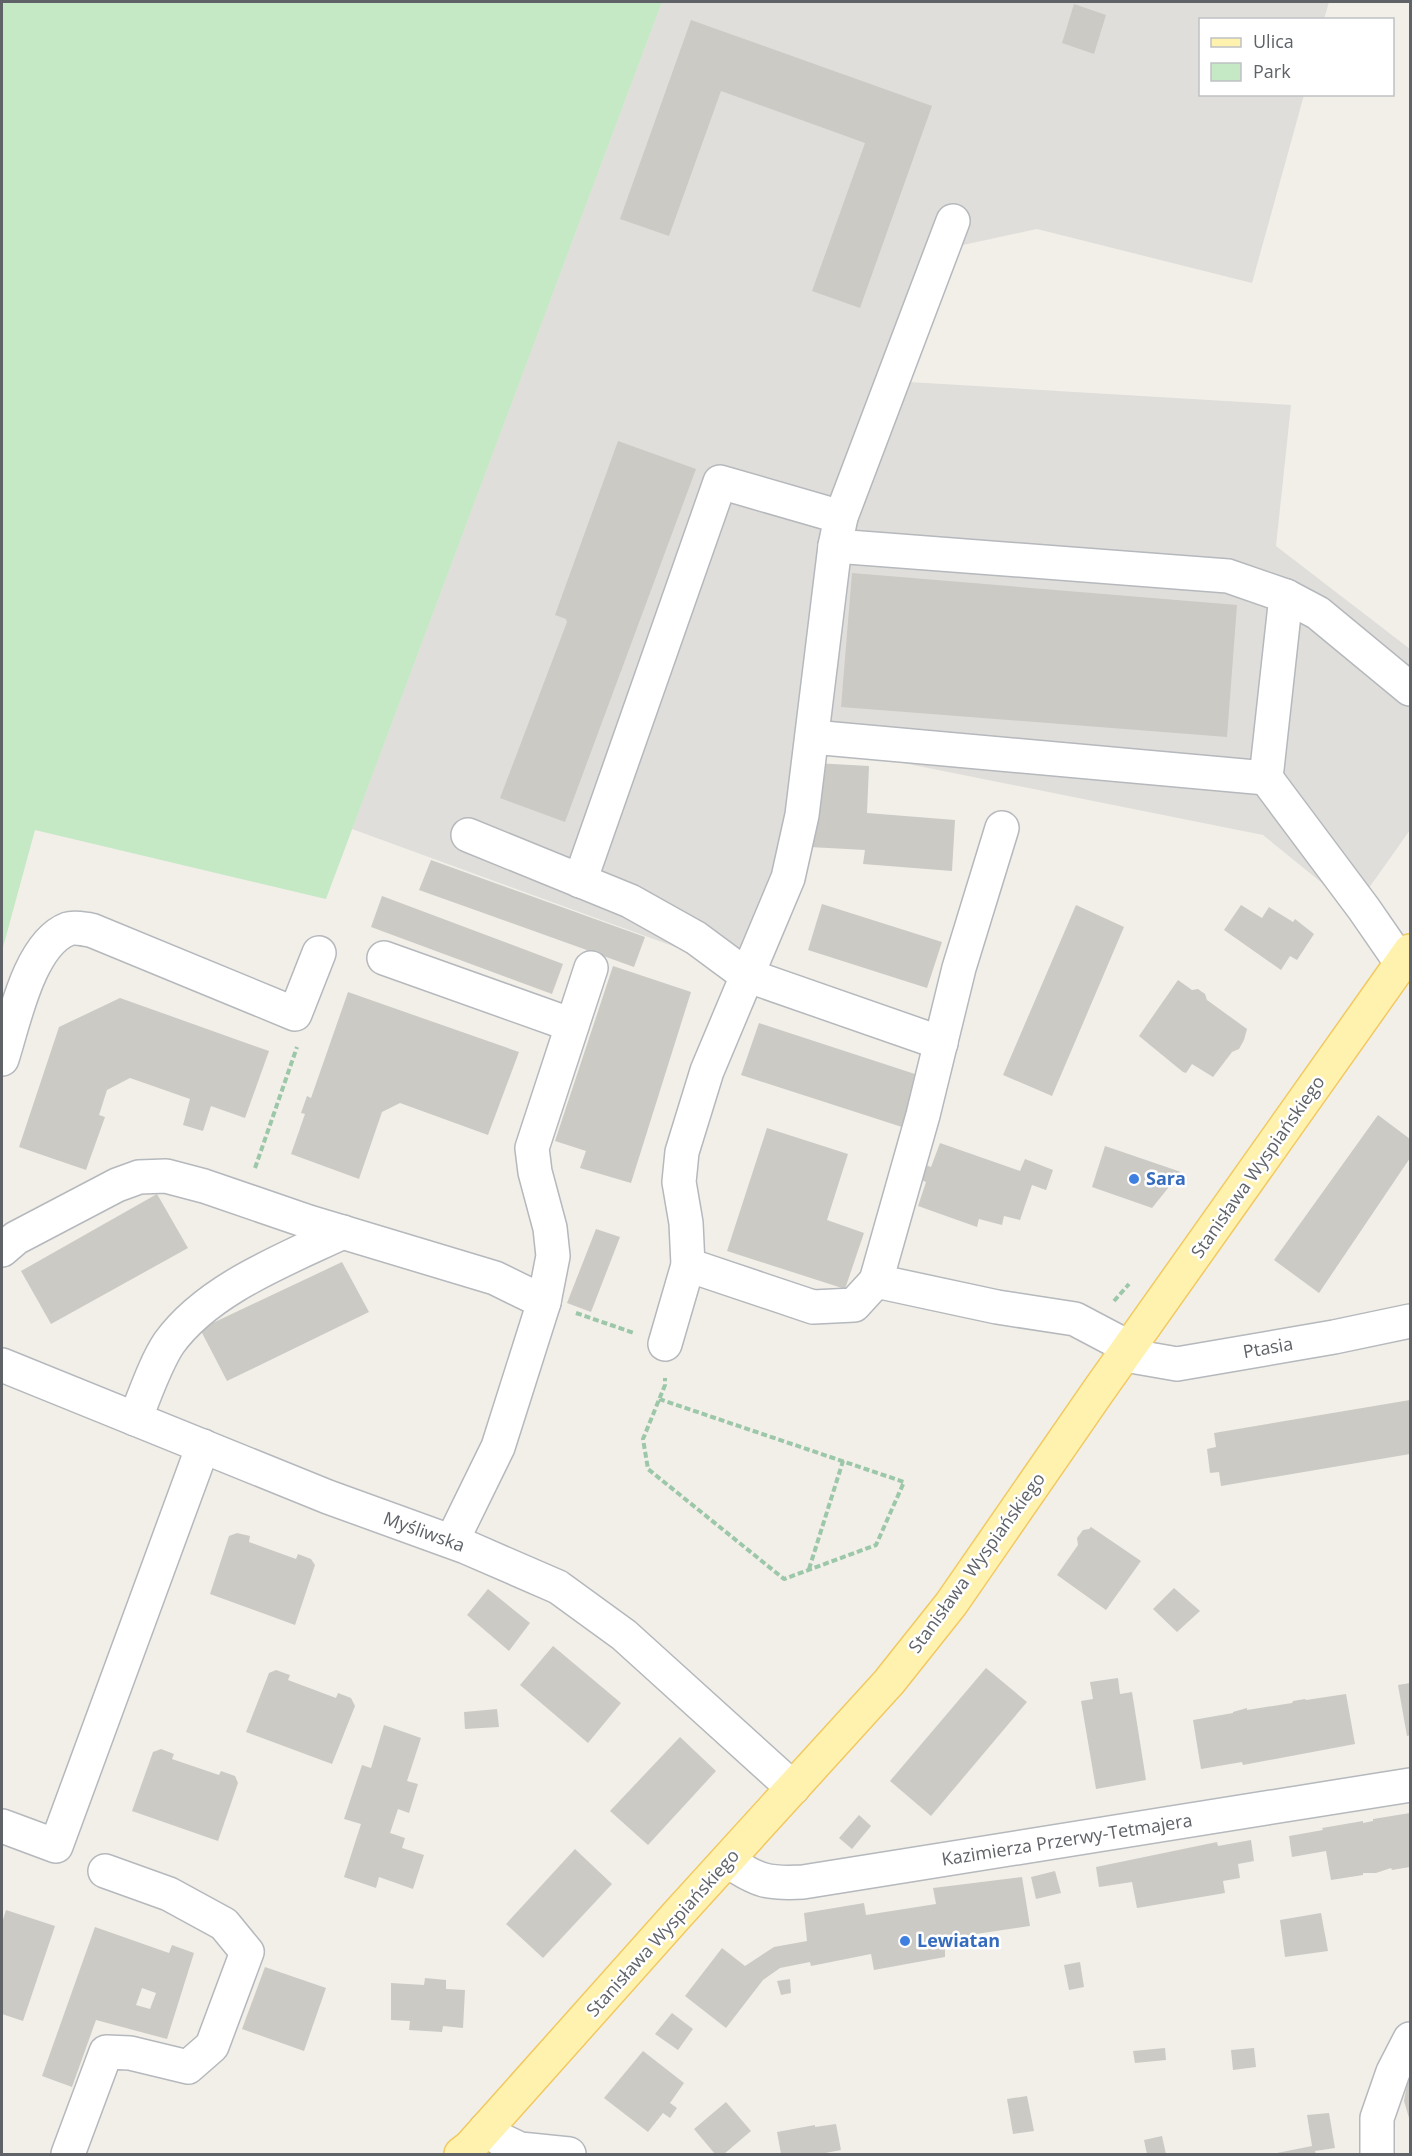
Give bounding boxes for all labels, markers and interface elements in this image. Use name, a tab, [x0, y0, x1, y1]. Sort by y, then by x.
legend	[1199, 18, 1394, 96]
text: Ulica	[1253, 29, 1294, 53]
text: Park	[1253, 59, 1291, 83]
street label: Stanisława Wyspiańskiego	[1185, 1070, 1329, 1262]
place label: Sara	[1146, 1166, 1186, 1190]
marker: Sara	[1127, 1172, 1141, 1186]
street label: Ptasia	[1241, 1331, 1295, 1363]
street label: Stanisława Wyspiańskiego	[902, 1467, 1050, 1658]
street label: Myśliwska	[380, 1505, 468, 1557]
street label: Kazimierza Przerwy-Tetmajera	[940, 1807, 1194, 1871]
street label: Stanisława Wyspiańskiego	[580, 1843, 744, 2021]
place label: Lewiatan	[917, 1928, 1000, 1952]
marker: Lewiatan	[898, 1934, 912, 1948]

